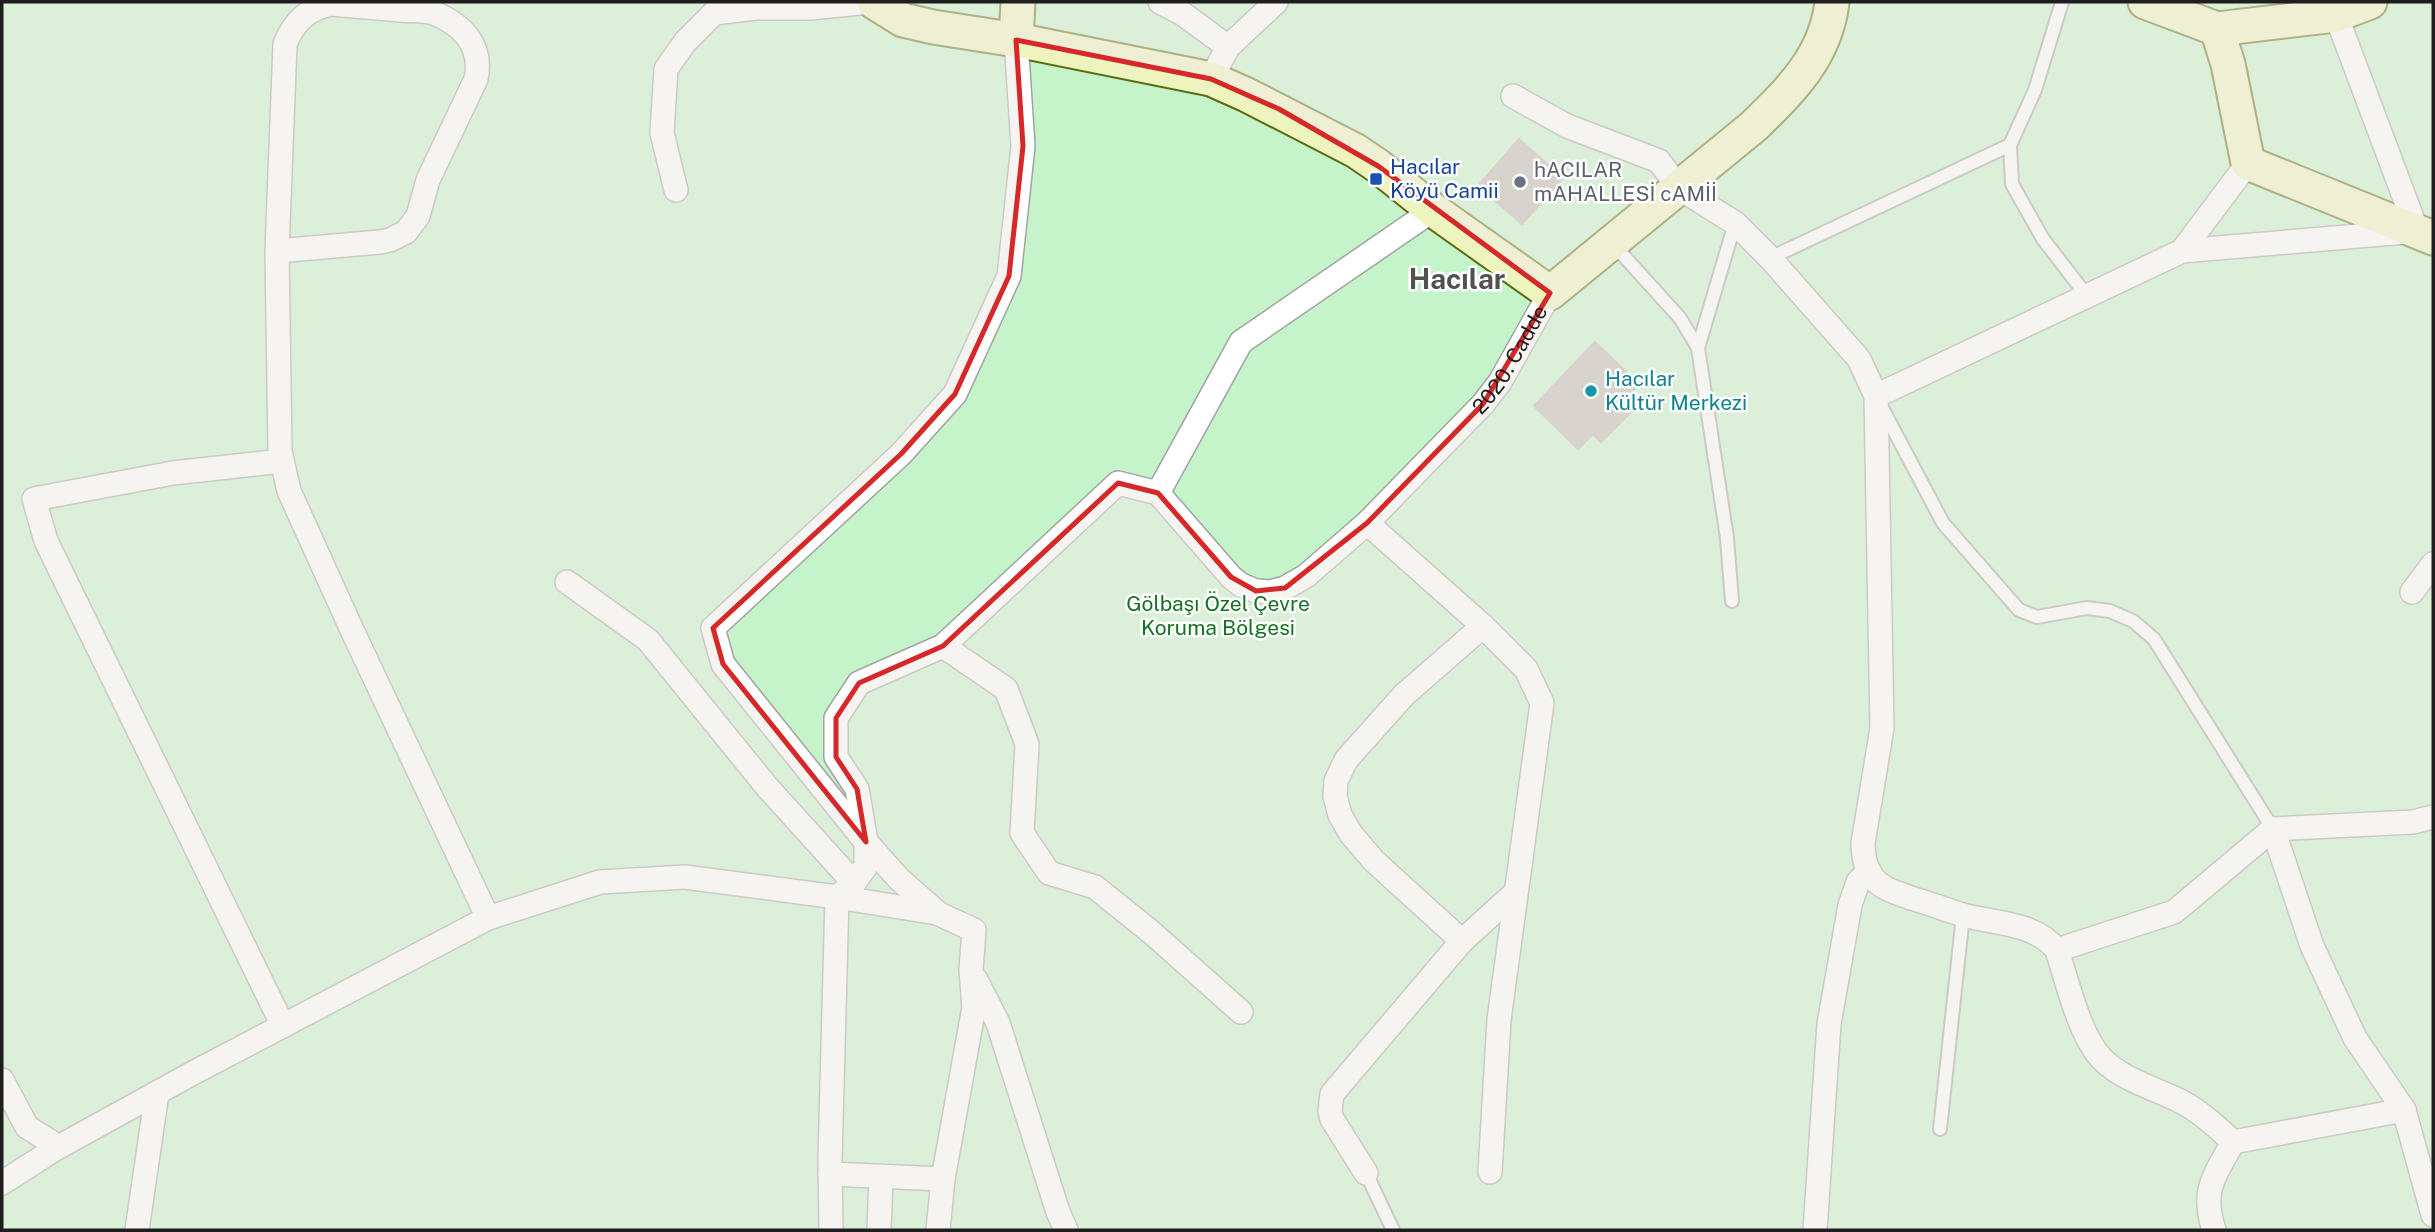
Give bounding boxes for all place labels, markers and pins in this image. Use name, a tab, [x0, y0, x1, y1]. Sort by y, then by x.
place label: Hacılar Köyü Camii	[1390, 154, 1499, 203]
place label: hACILAR mAHALLESİ cAMİİ	[1534, 157, 1717, 206]
marker: Hacılar Köyü Camii	[1368, 171, 1384, 187]
marker: hACILAR mAHALLESİ cAMİİ	[1512, 174, 1528, 190]
place label: Hacılar Kültür Merkezi	[1605, 366, 1747, 415]
marker: Hacılar Kültür Merkezi	[1583, 383, 1599, 399]

